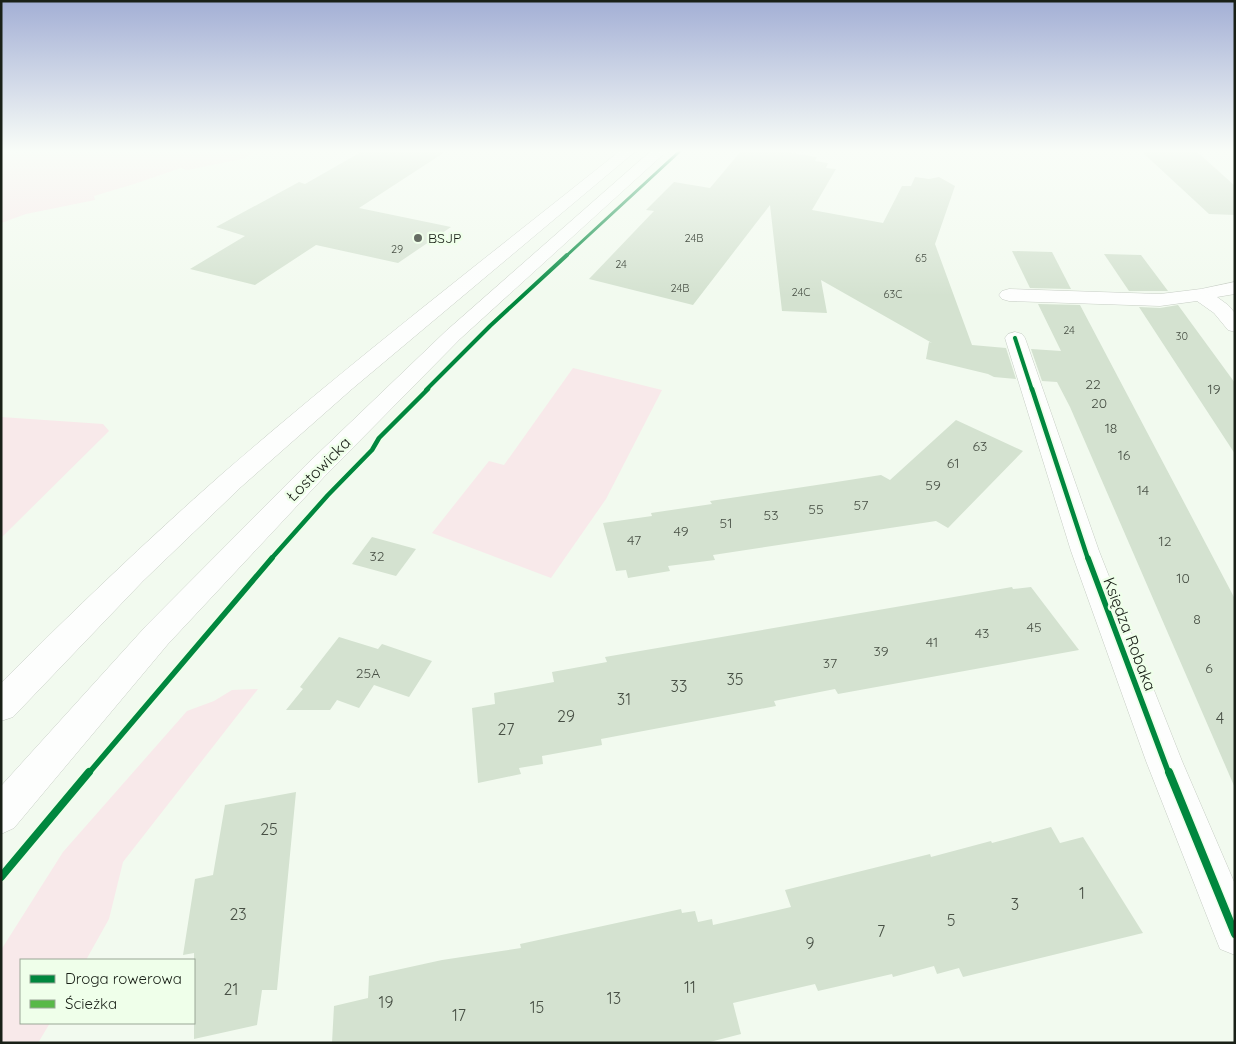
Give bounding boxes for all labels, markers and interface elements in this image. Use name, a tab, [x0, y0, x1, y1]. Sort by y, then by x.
place label: BSJP	[428, 229, 461, 247]
house number: 24B	[685, 231, 703, 245]
marker: BSJP	[412, 232, 424, 244]
house number: 29	[391, 242, 403, 256]
house number: 65	[915, 251, 927, 265]
house number: 24	[615, 257, 627, 271]
house number: 24B	[671, 281, 689, 295]
house number: 24C	[792, 285, 810, 299]
house number: 63C	[884, 287, 902, 301]
house number: 24	[1063, 323, 1075, 337]
house number: 30	[1176, 329, 1188, 343]
house number: 22	[1085, 375, 1101, 393]
house number: 19	[1208, 380, 1221, 398]
house number: 20	[1091, 394, 1107, 412]
house number: 18	[1105, 419, 1117, 437]
street label: Łostowicka	[281, 432, 355, 506]
house number: 63	[973, 437, 987, 455]
house number: 16	[1118, 446, 1131, 464]
house number: 61	[947, 454, 959, 472]
house number: 59	[925, 476, 941, 494]
house number: 14	[1137, 481, 1149, 499]
house number: 57	[854, 496, 868, 514]
house number: 55	[808, 500, 824, 518]
house number: 53	[764, 506, 778, 524]
house number: 51	[720, 514, 732, 532]
house number: 49	[674, 522, 689, 540]
house number: 47	[627, 531, 641, 549]
house number: 12	[1159, 532, 1172, 550]
house number: 32	[369, 547, 385, 565]
house number: 10	[1176, 569, 1190, 587]
street label: Księdza Robaka	[1099, 574, 1161, 694]
house number: 8	[1193, 610, 1201, 628]
house number: 45	[1026, 618, 1042, 636]
house number: 43	[975, 624, 989, 642]
house number: 41	[926, 633, 938, 651]
house number: 39	[873, 642, 889, 660]
house number: 37	[823, 654, 837, 672]
house number: 6	[1205, 659, 1213, 677]
house number: 25A	[356, 664, 380, 682]
house number: 35	[726, 669, 744, 689]
house number: 33	[671, 676, 687, 696]
house number: 31	[617, 689, 631, 709]
house number: 29	[557, 706, 575, 726]
house number: 4	[1216, 708, 1224, 728]
house number: 27	[498, 719, 514, 739]
house number: 25	[260, 819, 278, 839]
house number: 1	[1079, 883, 1085, 903]
house number: 3	[1011, 894, 1019, 914]
house number: 23	[229, 904, 247, 924]
house number: 5	[947, 910, 955, 930]
house number: 7	[877, 921, 885, 941]
house number: 9	[806, 933, 815, 953]
legend	[20, 959, 195, 1024]
text: Droga rowerowa	[65, 969, 182, 988]
house number: 11	[684, 977, 696, 997]
house number: 21	[224, 979, 238, 999]
house number: 13	[607, 988, 621, 1008]
house number: 19	[379, 992, 393, 1012]
text: Ścieżka	[65, 994, 117, 1013]
house number: 15	[530, 997, 544, 1017]
house number: 17	[452, 1005, 466, 1025]

